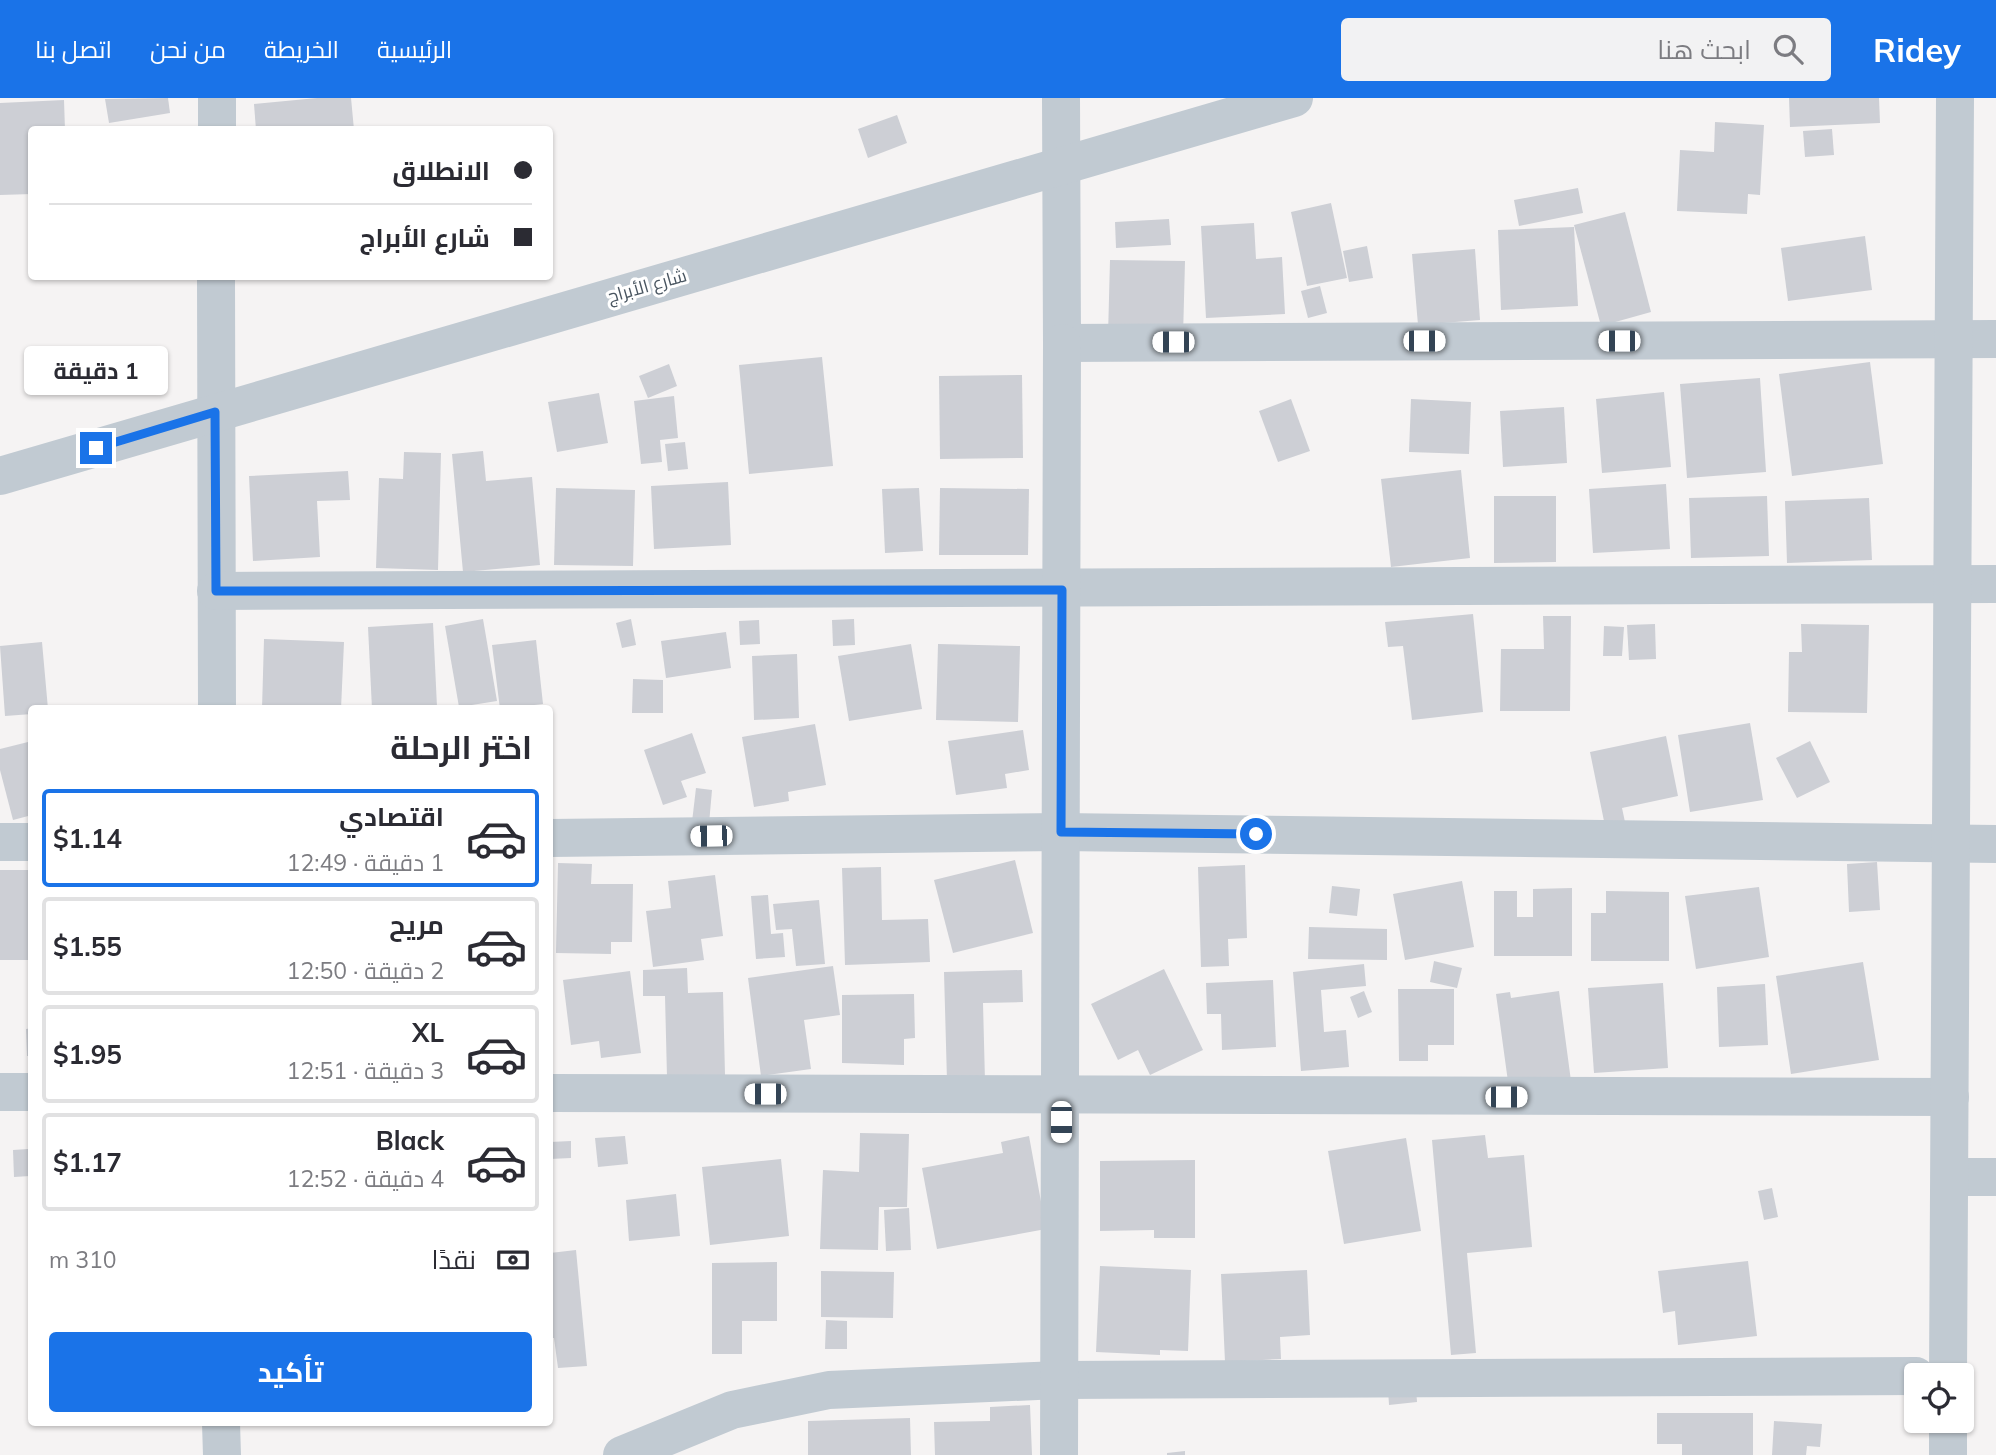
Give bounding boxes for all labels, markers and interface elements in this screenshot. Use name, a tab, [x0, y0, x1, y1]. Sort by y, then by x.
search box	[1341, 18, 1831, 81]
text: Ridey	[1873, 29, 1961, 70]
icon: search	[1769, 30, 1807, 68]
text: ابحث هنا	[1657, 33, 1751, 66]
text: اتصل بنا	[35, 34, 112, 64]
text: من نحن	[150, 34, 226, 64]
text: الخريطة	[264, 34, 339, 64]
text: الرئيسية	[377, 34, 452, 64]
text: الانطلاق	[392, 154, 490, 187]
text: شارع الأبراج	[360, 221, 490, 254]
street label: شارع الأبراج	[605, 263, 689, 309]
car	[1404, 331, 1446, 352]
car	[1599, 331, 1641, 352]
car	[1153, 332, 1195, 353]
callout: 1 دقيقة	[24, 346, 168, 396]
text: 1 دقيقة	[53, 356, 139, 385]
route end	[80, 432, 112, 464]
text: اختر الرحلة	[390, 727, 532, 767]
text: اقتصادي	[339, 800, 444, 833]
icon: car	[465, 807, 528, 870]
route start	[1240, 818, 1272, 850]
text: $1.14	[53, 822, 122, 855]
car	[690, 825, 733, 847]
text: 1 دقيقة · 12:49	[287, 848, 444, 877]
text: مريح	[389, 908, 444, 941]
icon: car	[465, 915, 528, 978]
text: $1.55	[53, 930, 122, 963]
text: 2 دقيقة · 12:50	[287, 956, 444, 985]
text: XL	[412, 1016, 444, 1049]
icon: car	[465, 1023, 528, 1086]
text: $1.95	[53, 1038, 122, 1071]
text: 3 دقيقة · 12:51	[287, 1056, 444, 1085]
car	[745, 1084, 787, 1105]
car	[1486, 1087, 1528, 1108]
car	[1051, 1101, 1072, 1143]
text: Black	[376, 1124, 444, 1157]
icon: car	[465, 1131, 528, 1194]
text: $1.17	[53, 1146, 122, 1179]
text: 4 دقيقة · 12:52	[287, 1164, 444, 1193]
icon: cash	[494, 1241, 532, 1279]
text: نقدًا	[432, 1243, 476, 1276]
text: 310 m	[49, 1245, 117, 1274]
button: تأكيد	[49, 1332, 532, 1412]
map controls	[1904, 1363, 1974, 1433]
button: locate	[1904, 1363, 1974, 1433]

